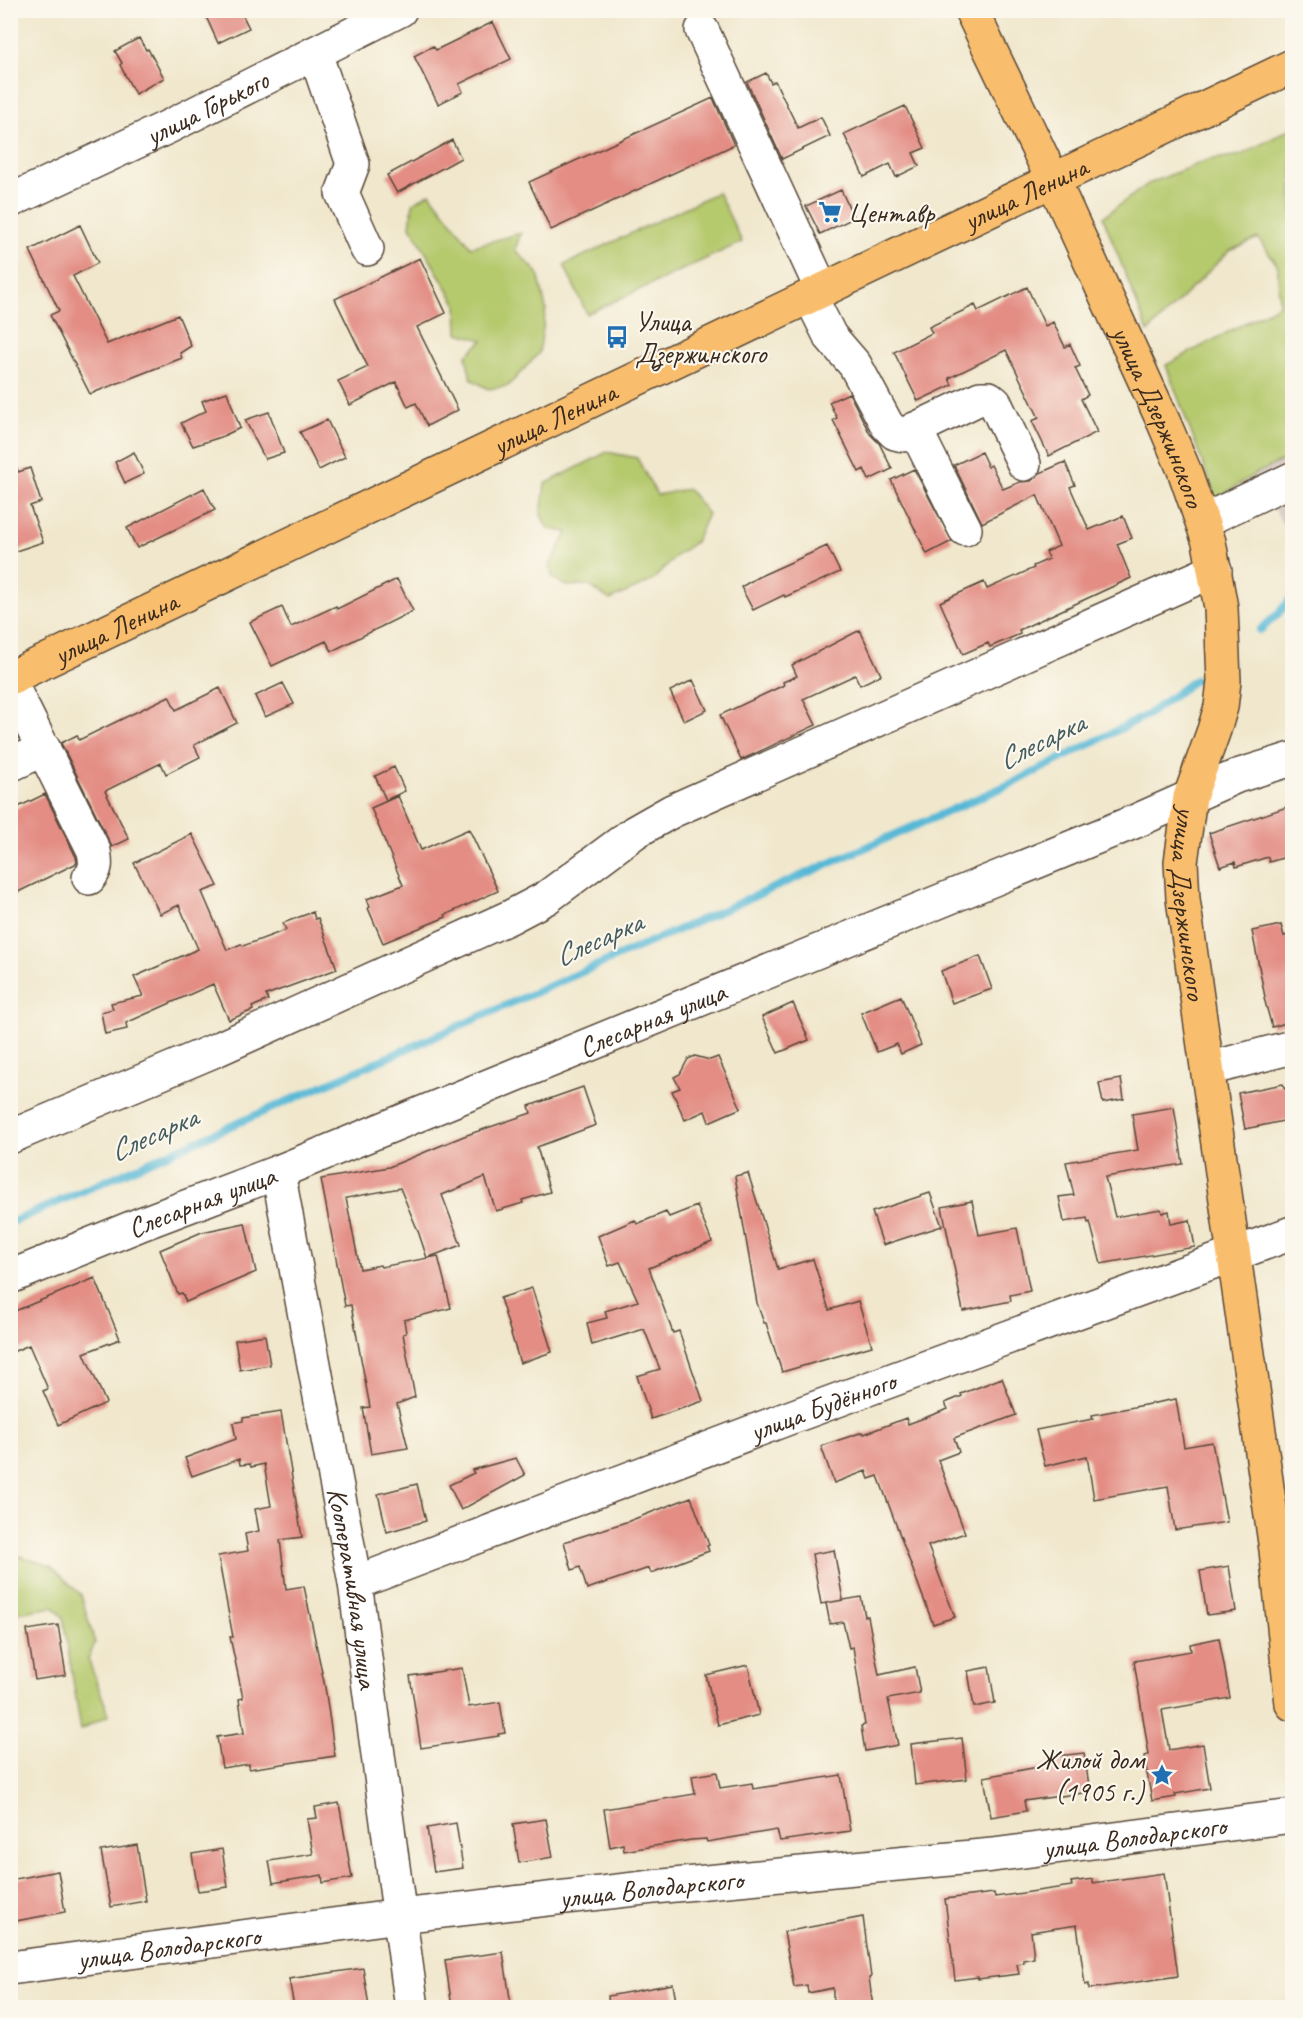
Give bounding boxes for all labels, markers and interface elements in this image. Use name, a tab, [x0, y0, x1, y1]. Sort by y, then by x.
street label: улица Горького	[138, 61, 276, 153]
street label: улица Ленина	[956, 148, 1095, 239]
place label: Центавр	[848, 195, 936, 230]
supermarket icon: Центавр	[817, 199, 843, 225]
place label: Улица Дзержинского	[635, 304, 768, 372]
street label: улица Дзержинского	[1104, 318, 1214, 514]
bus stop icon: Улица Дзержинского	[604, 324, 630, 350]
street label: улица Ленина	[485, 373, 624, 464]
street label: улица Ленина	[46, 582, 185, 673]
water label: Слесарка	[991, 702, 1094, 778]
street label: улица Дзержинского	[1163, 803, 1215, 1004]
water label: Слесарка	[548, 901, 651, 975]
street label: Слесарная улица	[573, 973, 732, 1065]
water label: Слесарка	[103, 1096, 206, 1170]
street label: Слесарная улица	[122, 1156, 282, 1245]
street label: улица Будённого	[743, 1362, 903, 1449]
street label: Кооперативная улица	[320, 1485, 387, 1692]
place label: Жилой дом (1905 г.)	[1036, 1742, 1147, 1809]
place icon: Жилой дом (1905 г.)	[1149, 1762, 1175, 1788]
street label: улица Володарского	[1039, 1807, 1231, 1866]
street label: улица Володарского	[555, 1861, 747, 1915]
street label: улица Володарского	[73, 1917, 265, 1977]

